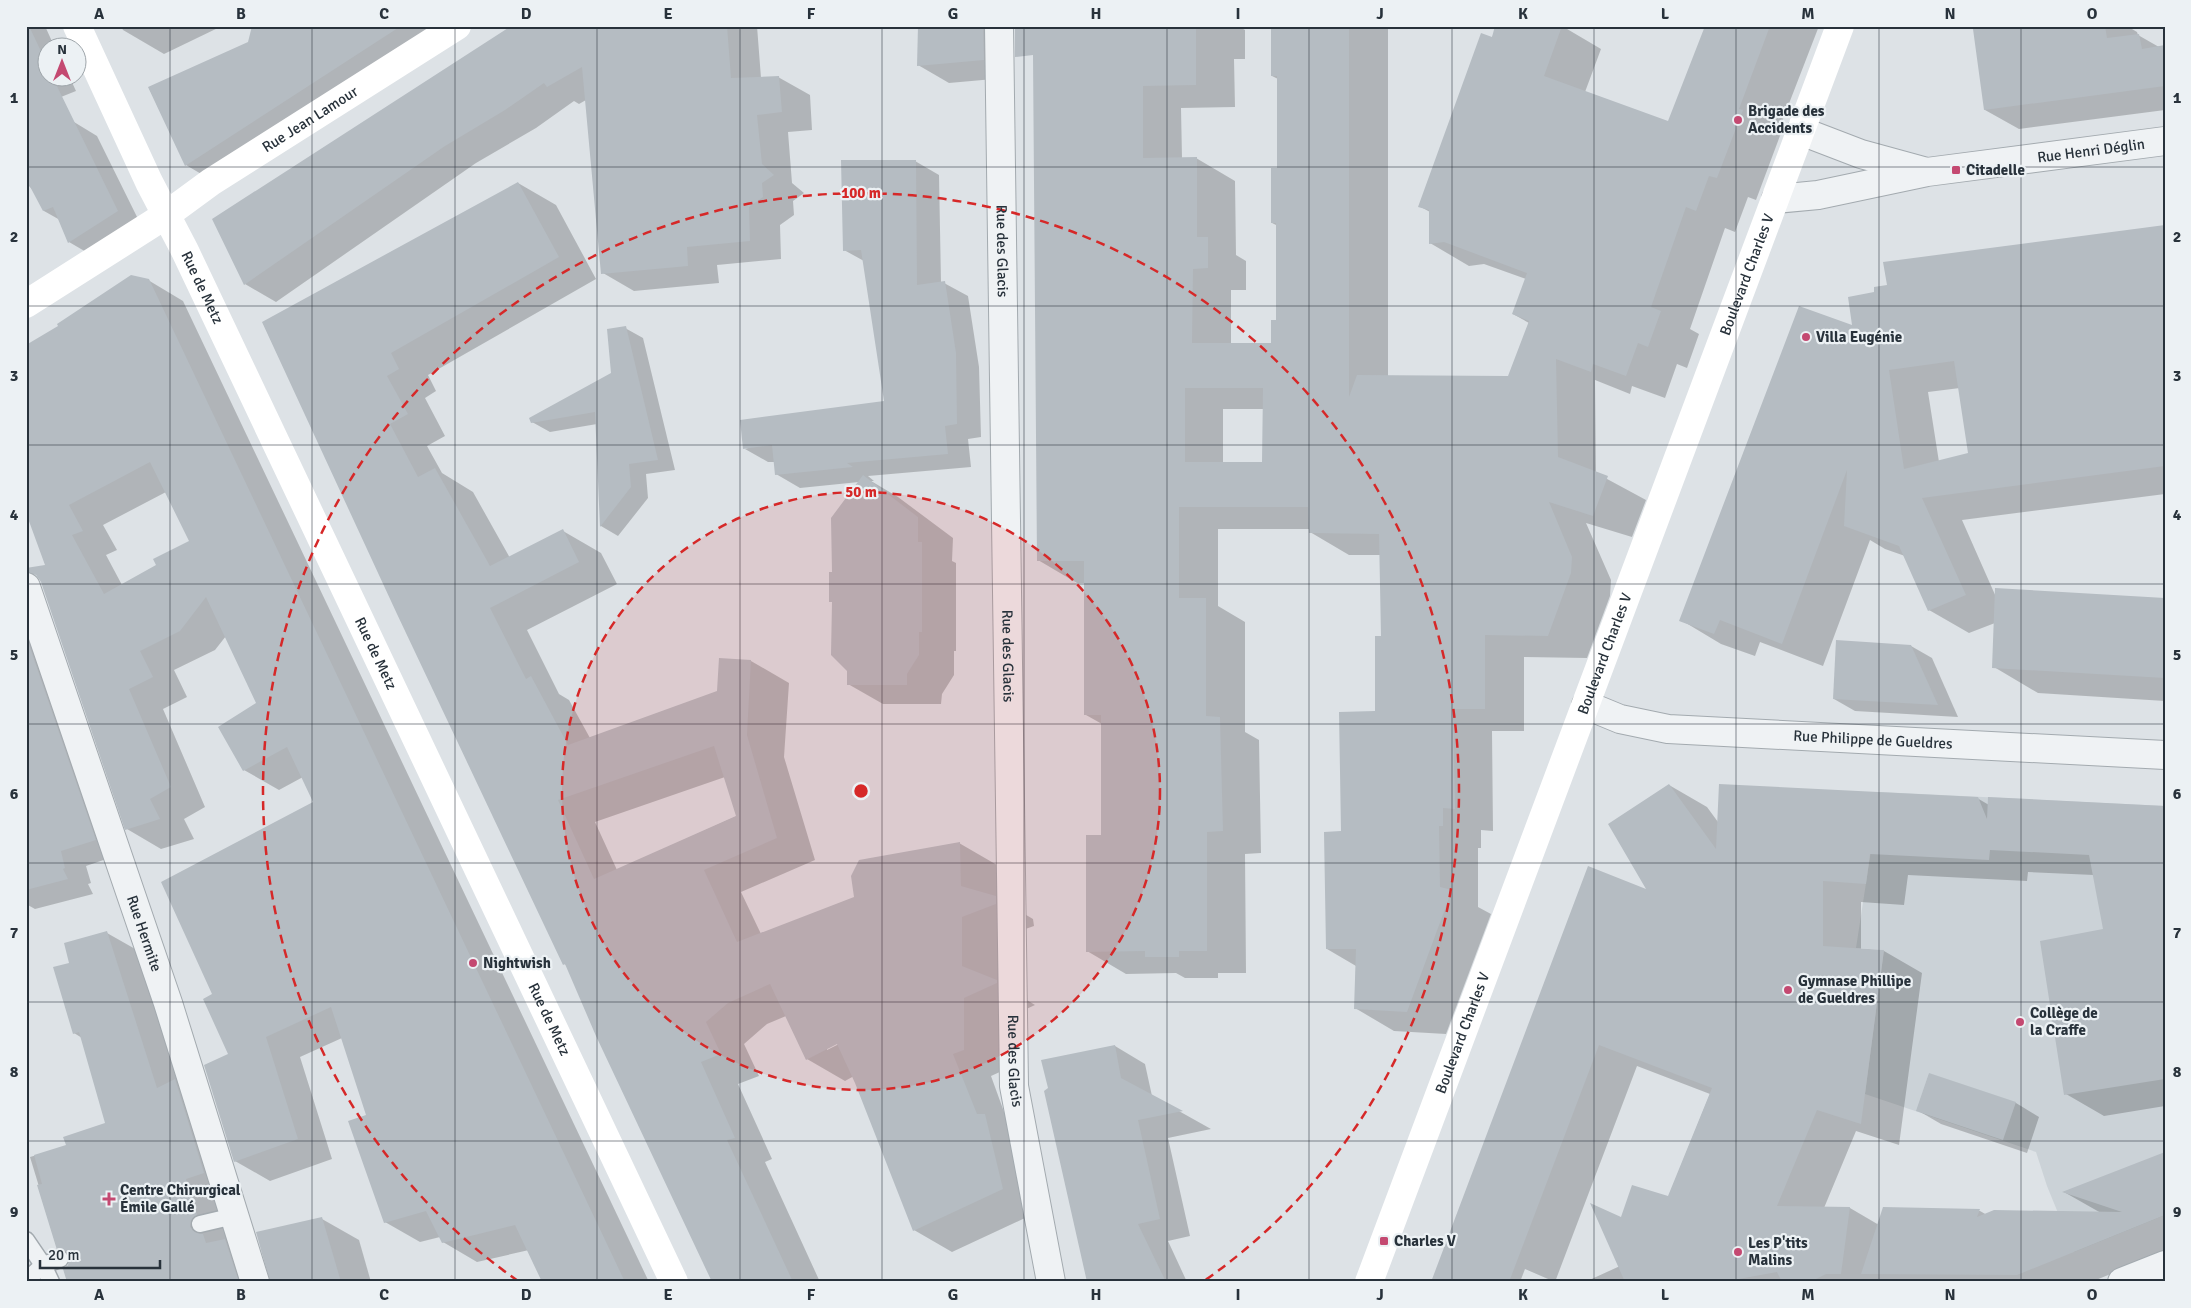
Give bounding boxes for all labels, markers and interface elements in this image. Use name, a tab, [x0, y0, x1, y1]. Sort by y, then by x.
text: A	[94, 4, 105, 24]
text: B	[236, 4, 246, 24]
text: C	[379, 4, 389, 24]
text: D	[521, 4, 532, 24]
text: E	[663, 4, 673, 24]
text: F	[807, 4, 816, 24]
text: G	[948, 4, 958, 24]
text: H	[1091, 4, 1101, 24]
text: I	[1235, 4, 1241, 24]
text: J	[1376, 4, 1384, 24]
text: K	[1518, 4, 1528, 24]
text: L	[1661, 4, 1670, 24]
text: M	[1801, 4, 1815, 24]
text: N	[1944, 4, 1956, 24]
text: O	[2087, 4, 2098, 24]
north arrow	[38, 38, 88, 88]
text: N	[57, 41, 67, 58]
street label: Rue Jean Lamour	[259, 82, 362, 156]
text: 1	[10, 88, 19, 108]
text: 1	[2173, 88, 2182, 108]
place label: Brigade des Accidents	[1748, 102, 1825, 137]
marker: Brigade des Accidents	[1732, 114, 1744, 126]
street label: Rue Henri Déglin	[2036, 135, 2146, 167]
place label: Citadelle	[1966, 161, 2025, 179]
marker: Citadelle	[1950, 164, 1962, 176]
text: 100 m	[841, 184, 881, 202]
street label: Rue des Glacis	[993, 205, 1012, 298]
street label: Boulevard Charles V	[1716, 211, 1778, 338]
text: 2	[10, 227, 18, 247]
text: 2	[2173, 227, 2181, 247]
street label: Rue de Metz	[177, 248, 227, 327]
place label: Villa Eugénie	[1816, 328, 1902, 346]
marker: Villa Eugénie	[1800, 331, 1812, 343]
text: 3	[10, 366, 18, 386]
text: 3	[2173, 366, 2181, 386]
text: 50 m	[845, 483, 877, 501]
text: 4	[10, 505, 19, 525]
text: 4	[2173, 505, 2182, 525]
street label: Boulevard Charles V	[1574, 590, 1636, 717]
street label: Rue des Glacis	[998, 610, 1018, 703]
street label: Rue de Metz	[351, 614, 401, 693]
text: 5	[10, 645, 18, 665]
text: 5	[2173, 645, 2181, 665]
street label: Rue Philippe de Gueldres	[1793, 727, 1953, 753]
centre of rings	[852, 782, 870, 800]
text: 6	[10, 784, 19, 804]
text: 6	[2173, 784, 2182, 804]
street label: Rue Hermite	[123, 893, 166, 974]
text: 7	[10, 923, 19, 943]
text: 7	[2173, 923, 2182, 943]
place label: Nightwish	[483, 954, 551, 972]
marker: Nightwish	[467, 957, 479, 969]
street label: Boulevard Charles V	[1431, 969, 1494, 1096]
place label: Gymnase Phillipe de Gueldres	[1798, 972, 1911, 1007]
street label: Rue de Metz	[525, 980, 574, 1059]
marker: Gymnase Phillipe de Gueldres	[1782, 984, 1794, 996]
place label: Collège de la Craffe	[2030, 1004, 2098, 1039]
street label: Rue des Glacis	[1004, 1015, 1027, 1109]
marker: Collège de la Craffe	[2014, 1016, 2026, 1028]
text: 8	[10, 1062, 19, 1082]
text: 8	[2173, 1062, 2182, 1082]
place label: Centre Chirurgical Émile Gallé	[120, 1181, 241, 1216]
marker: Centre Chirurgical Émile Gallé	[102, 1192, 116, 1206]
text: 9	[10, 1202, 19, 1222]
text: 9	[2173, 1202, 2182, 1222]
place label: Charles V	[1394, 1232, 1456, 1250]
place label: Les P'tits Malins	[1748, 1234, 1808, 1269]
marker: Charles V	[1378, 1235, 1390, 1247]
scale bar	[40, 1238, 160, 1270]
text: 20 m	[48, 1246, 79, 1264]
marker: Les P'tits Malins	[1732, 1246, 1744, 1258]
text: A	[94, 1285, 105, 1305]
text: B	[236, 1285, 246, 1305]
text: C	[379, 1285, 389, 1305]
text: D	[521, 1285, 532, 1305]
text: E	[663, 1285, 673, 1305]
text: F	[807, 1285, 816, 1305]
text: G	[948, 1285, 958, 1305]
text: H	[1091, 1285, 1101, 1305]
text: I	[1235, 1285, 1241, 1305]
text: J	[1376, 1285, 1384, 1305]
text: K	[1518, 1285, 1528, 1305]
text: L	[1661, 1285, 1670, 1305]
text: M	[1801, 1285, 1815, 1305]
text: N	[1944, 1285, 1956, 1305]
text: O	[2087, 1285, 2098, 1305]

